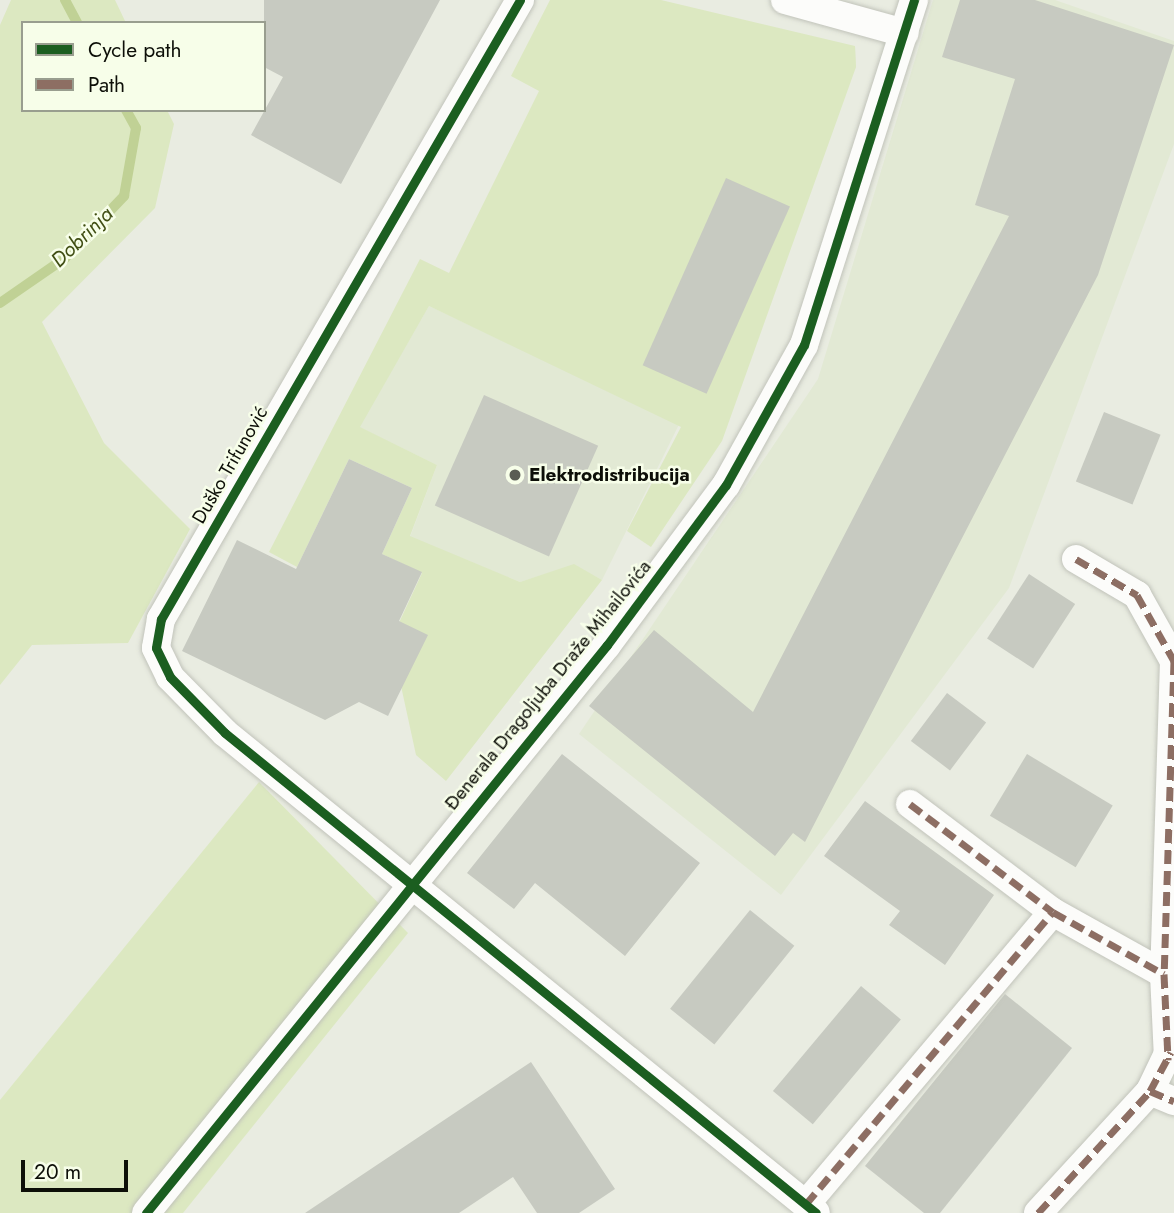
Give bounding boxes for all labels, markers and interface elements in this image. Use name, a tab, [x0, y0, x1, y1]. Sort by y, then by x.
legend	[21, 21, 266, 112]
text: Cycle path	[88, 35, 181, 65]
text: Path	[88, 70, 125, 100]
water label: Dobrinja	[46, 201, 118, 273]
street label: Duško Trifunović	[187, 402, 273, 528]
place label: Elektrodistribucija	[529, 464, 690, 486]
marker: Elektrodistribucija	[507, 467, 523, 483]
street label: Đenerala Dragoljuba Draže Mihailovića	[440, 556, 656, 814]
scale bar	[24, 1146, 131, 1190]
text: 20 m	[34, 1157, 81, 1187]

